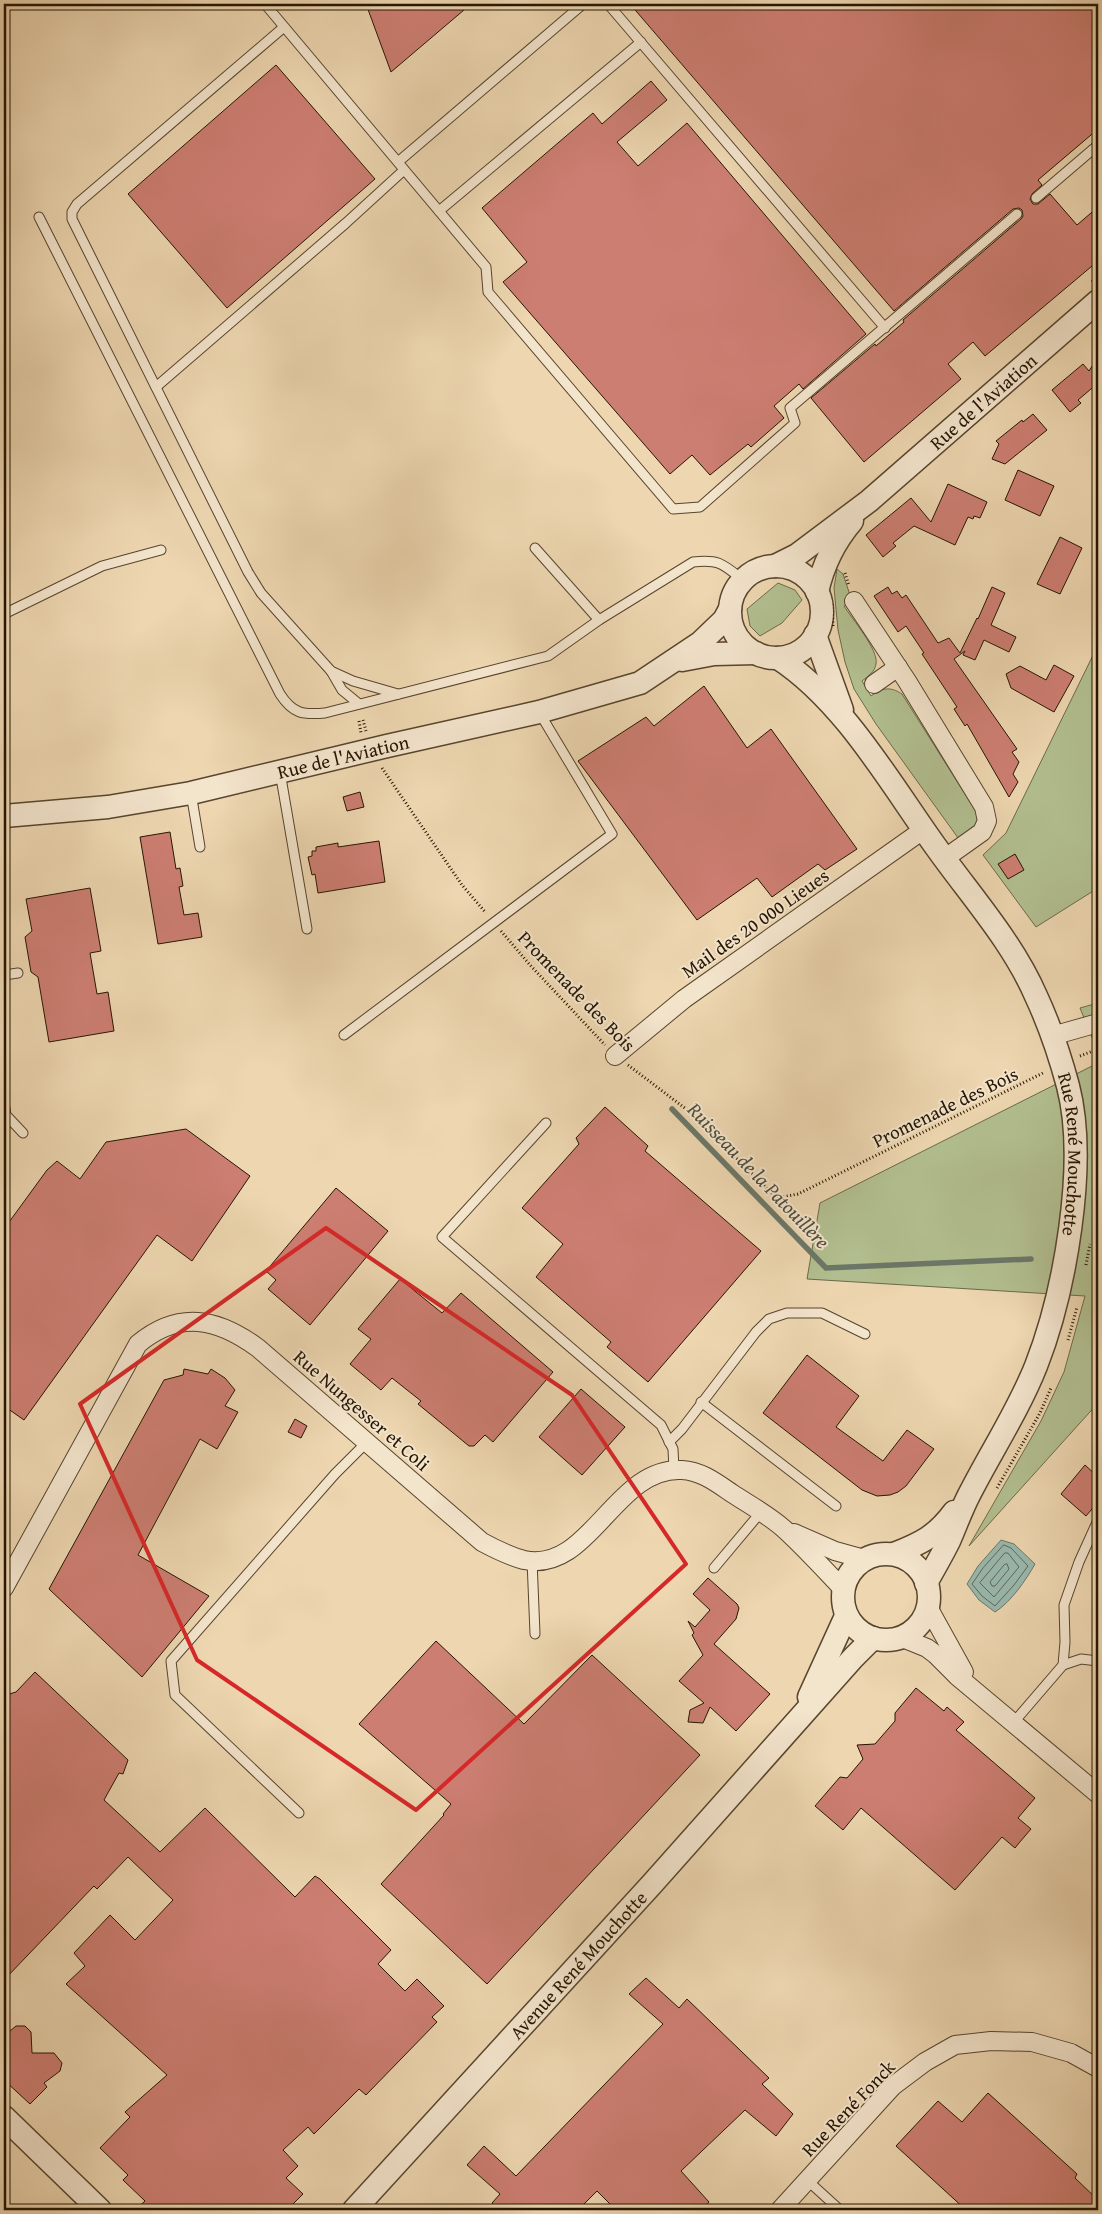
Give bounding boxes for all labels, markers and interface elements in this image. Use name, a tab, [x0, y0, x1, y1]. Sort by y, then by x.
street label: Rue de l'Aviation	[923, 346, 1043, 456]
street label: Rue de l'Aviation	[274, 727, 412, 786]
street label: Mail des 20 000 Lieues	[675, 861, 835, 985]
street label: Promenade des Bois	[512, 924, 642, 1058]
street label: Promenade des Bois	[867, 1060, 1023, 1154]
street label: Rue René Mouchotte	[1051, 1069, 1090, 1238]
water label: Ruisseau de la Patouillère	[681, 1094, 837, 1255]
street label: Rue Nungesser et Coli	[288, 1343, 436, 1477]
street label: Avenue René Mouchotte	[503, 1884, 653, 2046]
street label: Rue René Fonck	[795, 2053, 902, 2163]

